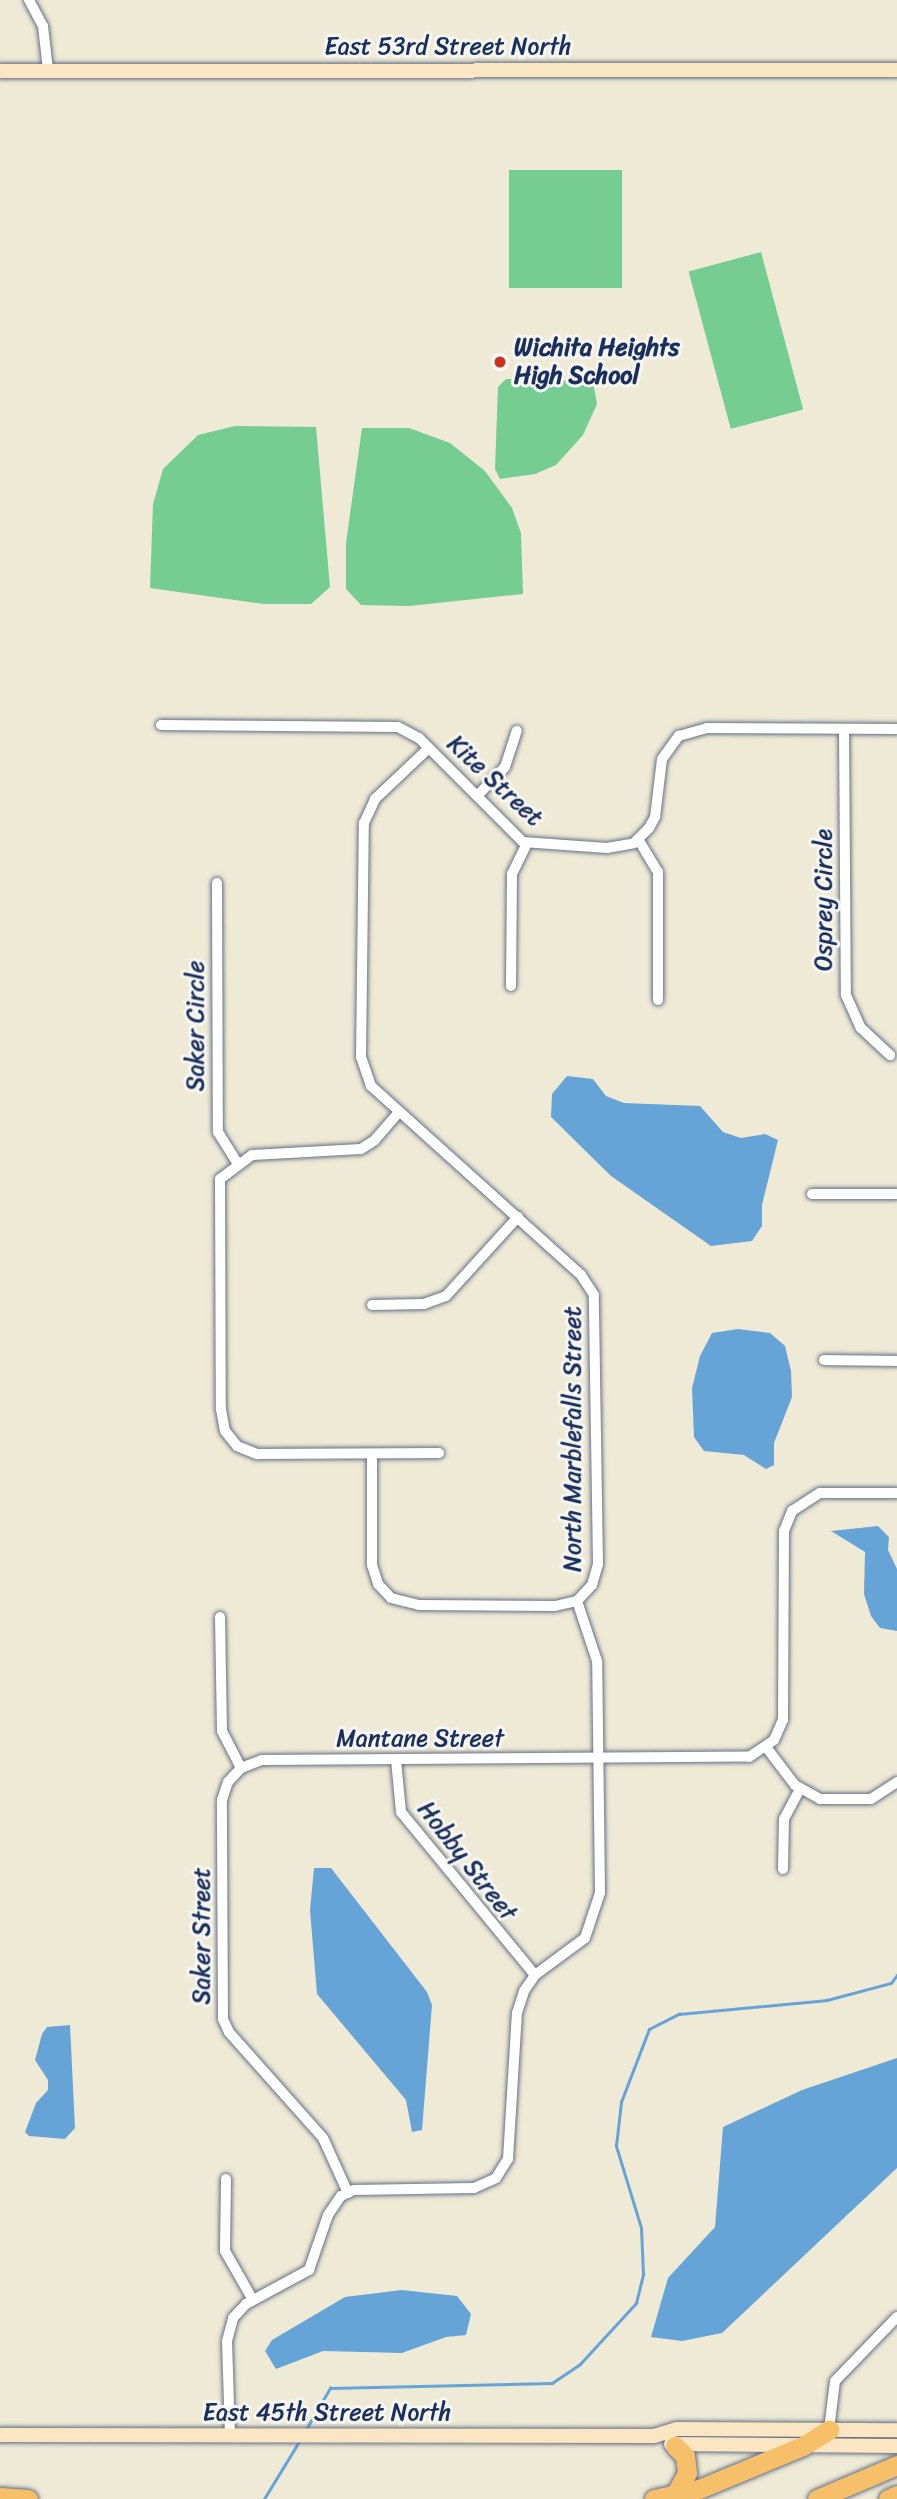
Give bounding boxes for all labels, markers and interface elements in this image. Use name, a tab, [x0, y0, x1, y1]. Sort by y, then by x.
street label: East 53rd Street North	[324, 33, 572, 61]
place label: Wichita Heights High School	[514, 334, 680, 390]
marker: Wichita Heights High School	[492, 354, 508, 370]
street label: Kite Street	[441, 730, 549, 832]
street label: Osprey Circle	[810, 829, 838, 971]
street label: Saker Circle	[182, 961, 210, 1091]
street label: North Marblefalls Street	[559, 1307, 587, 1571]
street label: Mantane Street	[336, 1725, 504, 1753]
street label: Hobby Street	[411, 1796, 523, 1926]
street label: Saker Street	[188, 1867, 216, 2005]
street label: East 45th Street North	[202, 2399, 452, 2427]

